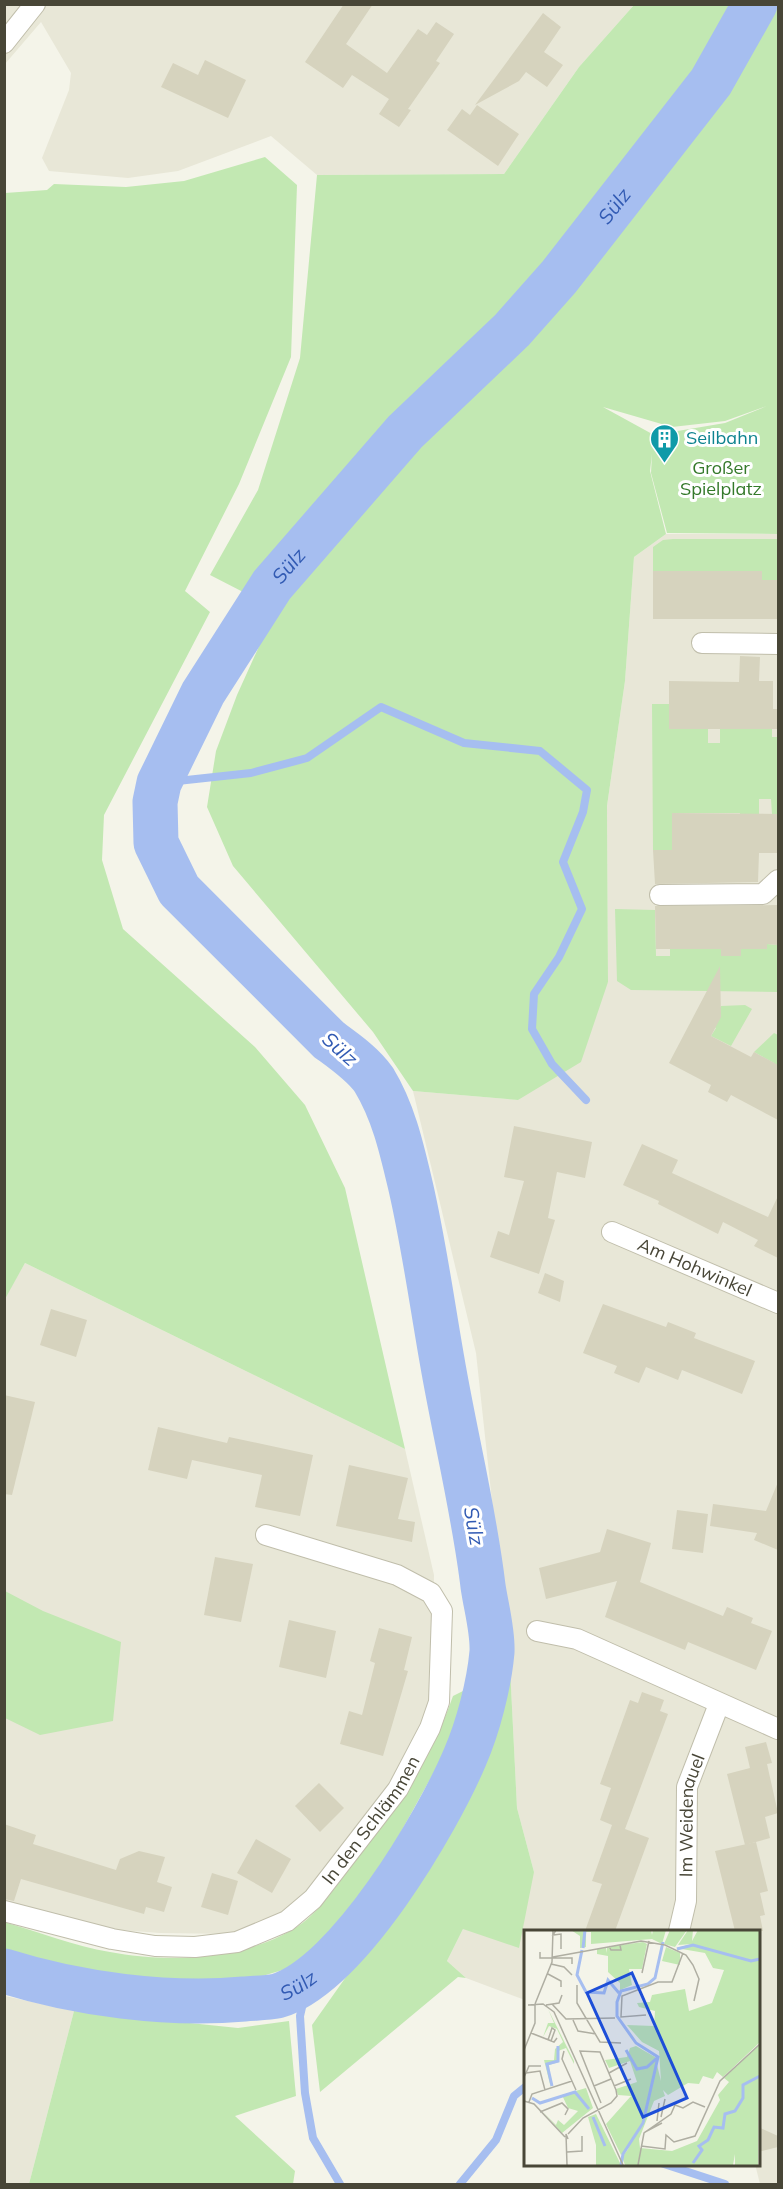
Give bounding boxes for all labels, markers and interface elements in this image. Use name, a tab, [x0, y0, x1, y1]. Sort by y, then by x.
water label: Sülz	[592, 182, 636, 229]
building icon: Seilbahn	[649, 422, 681, 464]
place label: Seilbahn	[686, 426, 758, 449]
park label: Großer Spielplatz	[680, 456, 762, 500]
water label: Sülz	[266, 542, 311, 589]
water label: Sülz	[317, 1026, 364, 1071]
street label: Am Hohwinkel	[634, 1232, 756, 1301]
water label: Sülz	[459, 1504, 490, 1548]
street label: Im Weidenauel	[674, 1750, 710, 1877]
street label: In den Schlämmen	[317, 1751, 424, 1889]
inset map	[524, 1930, 759, 2165]
water label: Sülz	[276, 1964, 322, 2006]

